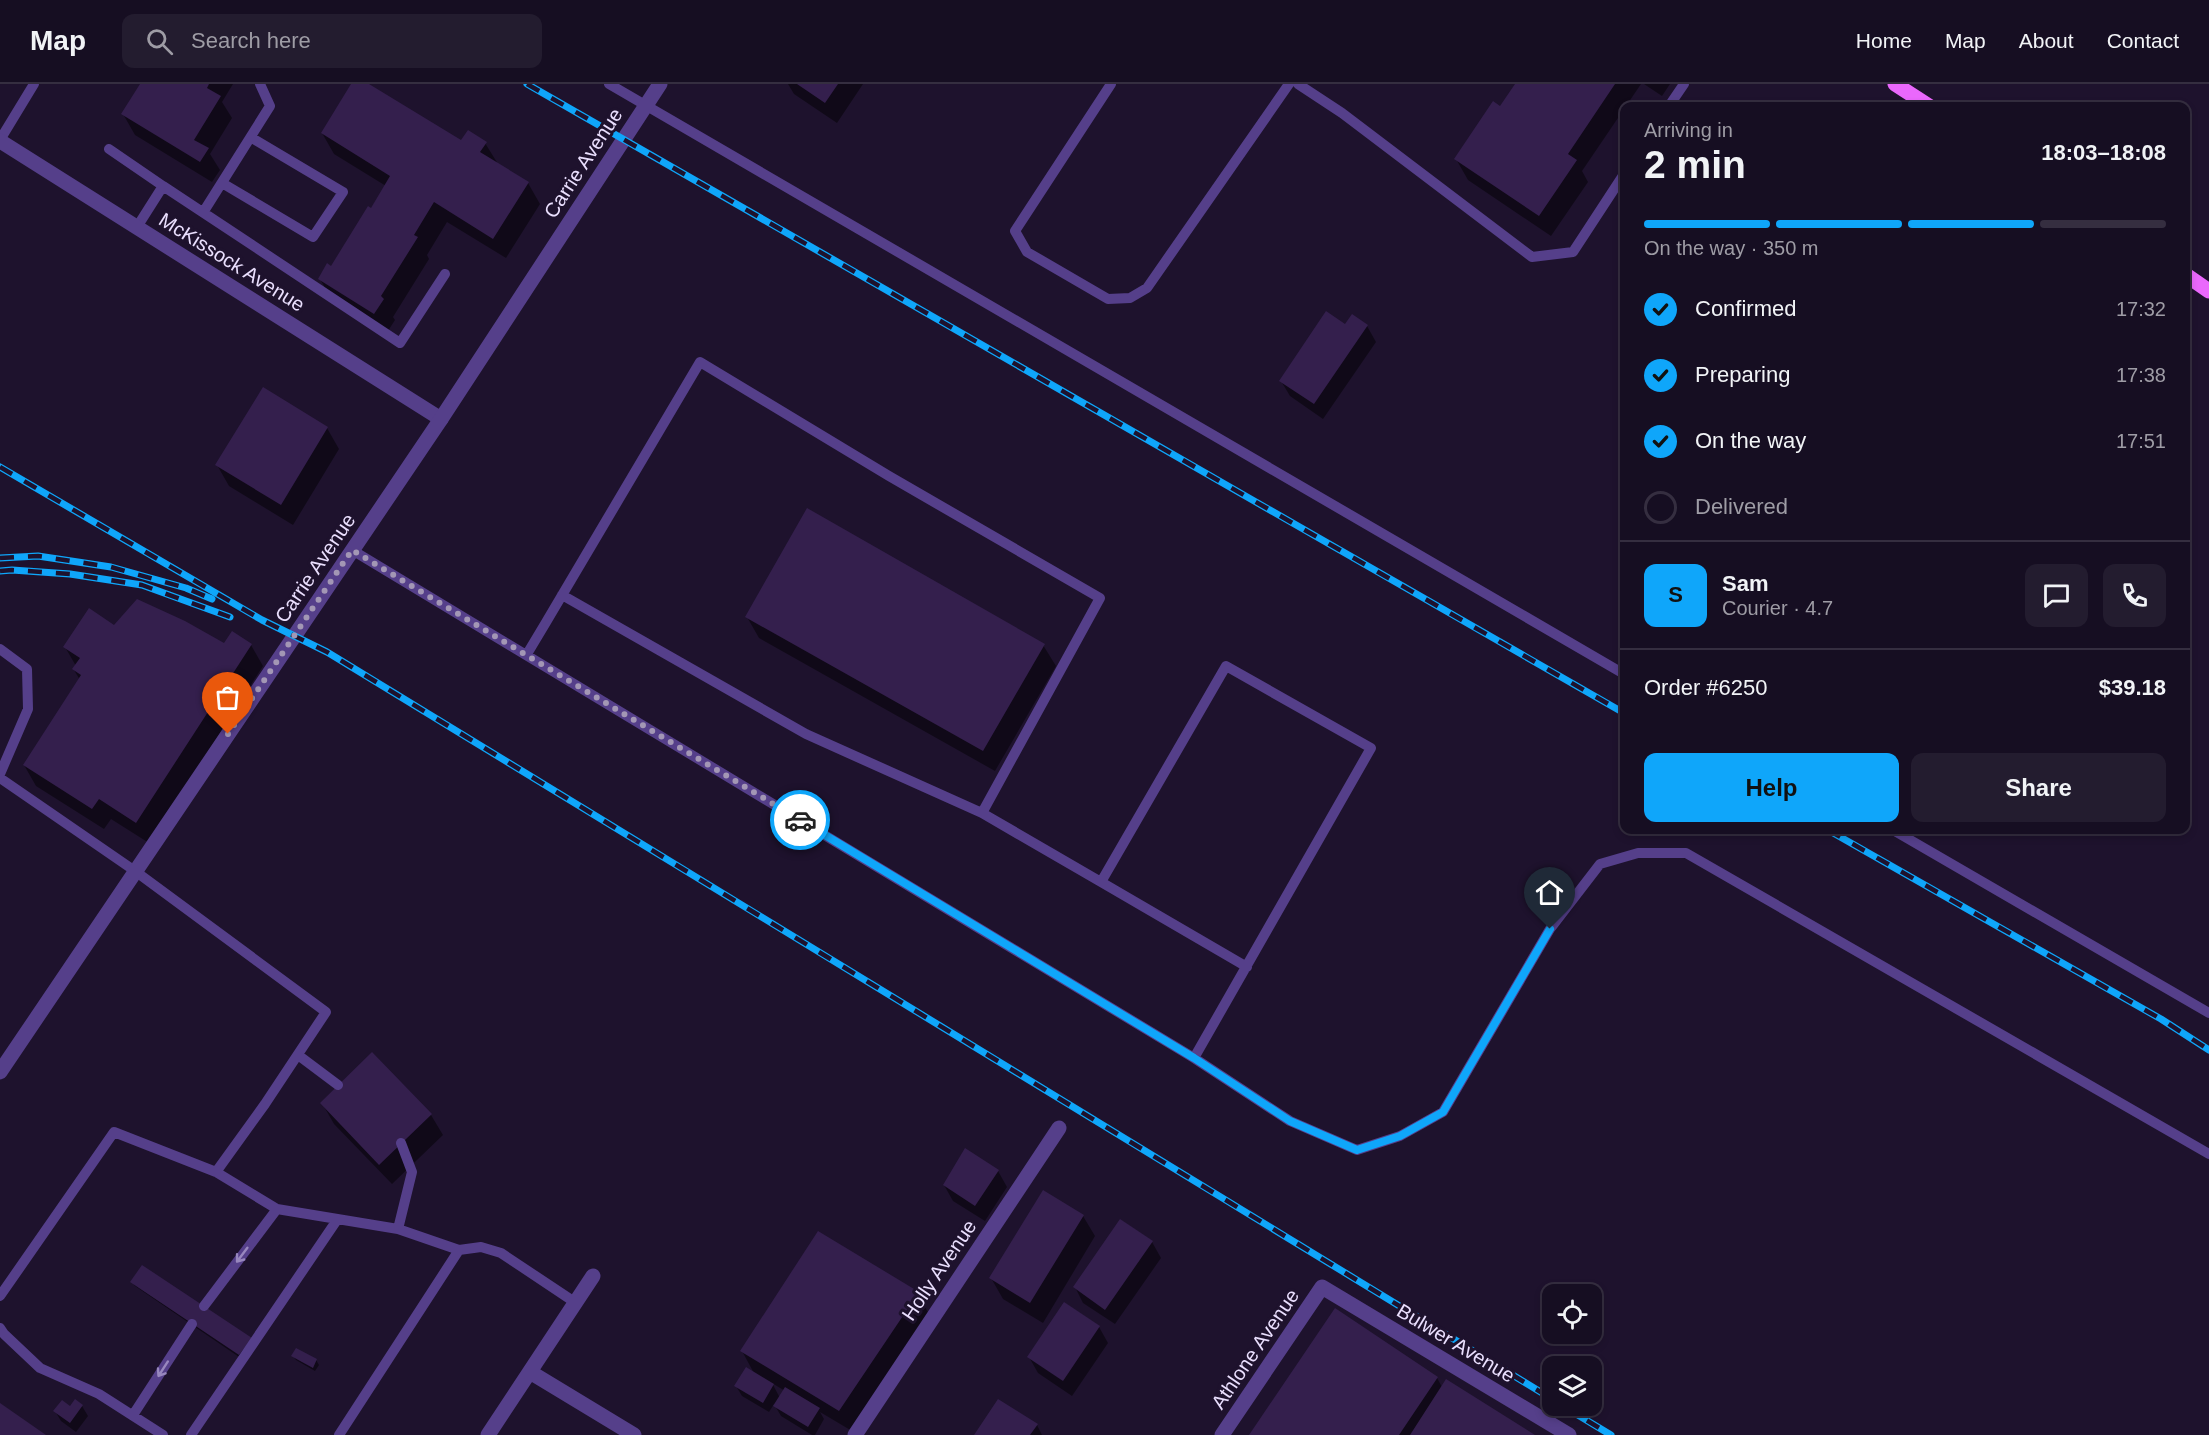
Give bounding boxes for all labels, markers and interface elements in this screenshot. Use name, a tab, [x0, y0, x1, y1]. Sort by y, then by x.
search box	[122, 14, 542, 68]
text: Map	[30, 25, 86, 56]
icon: search	[143, 25, 176, 58]
text: Search here	[191, 28, 311, 53]
text: Home	[1856, 29, 1912, 52]
text: Map	[1945, 29, 1986, 52]
text: About	[2019, 29, 2074, 52]
text: Contact	[2107, 29, 2179, 52]
street label: Carrie Avenue	[539, 104, 627, 222]
text: Arriving in	[1644, 119, 1733, 141]
text: 18:03–18:08	[2041, 140, 2166, 165]
text: 2 min	[1644, 143, 1746, 186]
street label: McKissock Avenue	[155, 208, 309, 316]
text: On the way · 350 m	[1644, 237, 1819, 259]
icon: check	[1644, 293, 1677, 326]
text: Confirmed	[1695, 296, 1796, 321]
text: 17:32	[2116, 298, 2166, 320]
icon: check	[1644, 359, 1677, 392]
text: Preparing	[1695, 362, 1790, 387]
text: 17:38	[2116, 364, 2166, 386]
icon: check	[1644, 425, 1677, 458]
text: On the way	[1695, 428, 1806, 453]
text: 17:51	[2116, 430, 2166, 452]
text: Delivered	[1695, 494, 1788, 519]
street label: Carrie Avenue	[271, 509, 359, 627]
button: chat	[2025, 564, 2088, 627]
button: phone	[2103, 564, 2166, 627]
text: Sam	[1722, 571, 1768, 596]
text: S	[1668, 582, 1683, 607]
text: Courier · 4.7	[1722, 597, 1833, 619]
pin	[202, 672, 253, 734]
text: Order #6250	[1644, 675, 1768, 700]
text: $39.18	[2099, 675, 2166, 700]
icon: bag	[211, 681, 244, 714]
button: Help	[1644, 753, 1899, 822]
button: Share	[1911, 753, 2166, 822]
courier	[770, 790, 830, 850]
icon: car	[784, 804, 817, 837]
pin	[1524, 867, 1575, 929]
icon: home	[1533, 876, 1566, 909]
street label: Holly Avenue	[897, 1216, 981, 1324]
one-way arrow	[236, 1247, 248, 1263]
map controls	[1542, 1284, 1602, 1416]
button: locate	[1542, 1284, 1602, 1344]
street label: Athlone Avenue	[1207, 1285, 1303, 1413]
street label: Bulwer Avenue	[1393, 1299, 1519, 1387]
button: layers	[1542, 1356, 1602, 1416]
one-way arrow	[156, 1361, 169, 1378]

